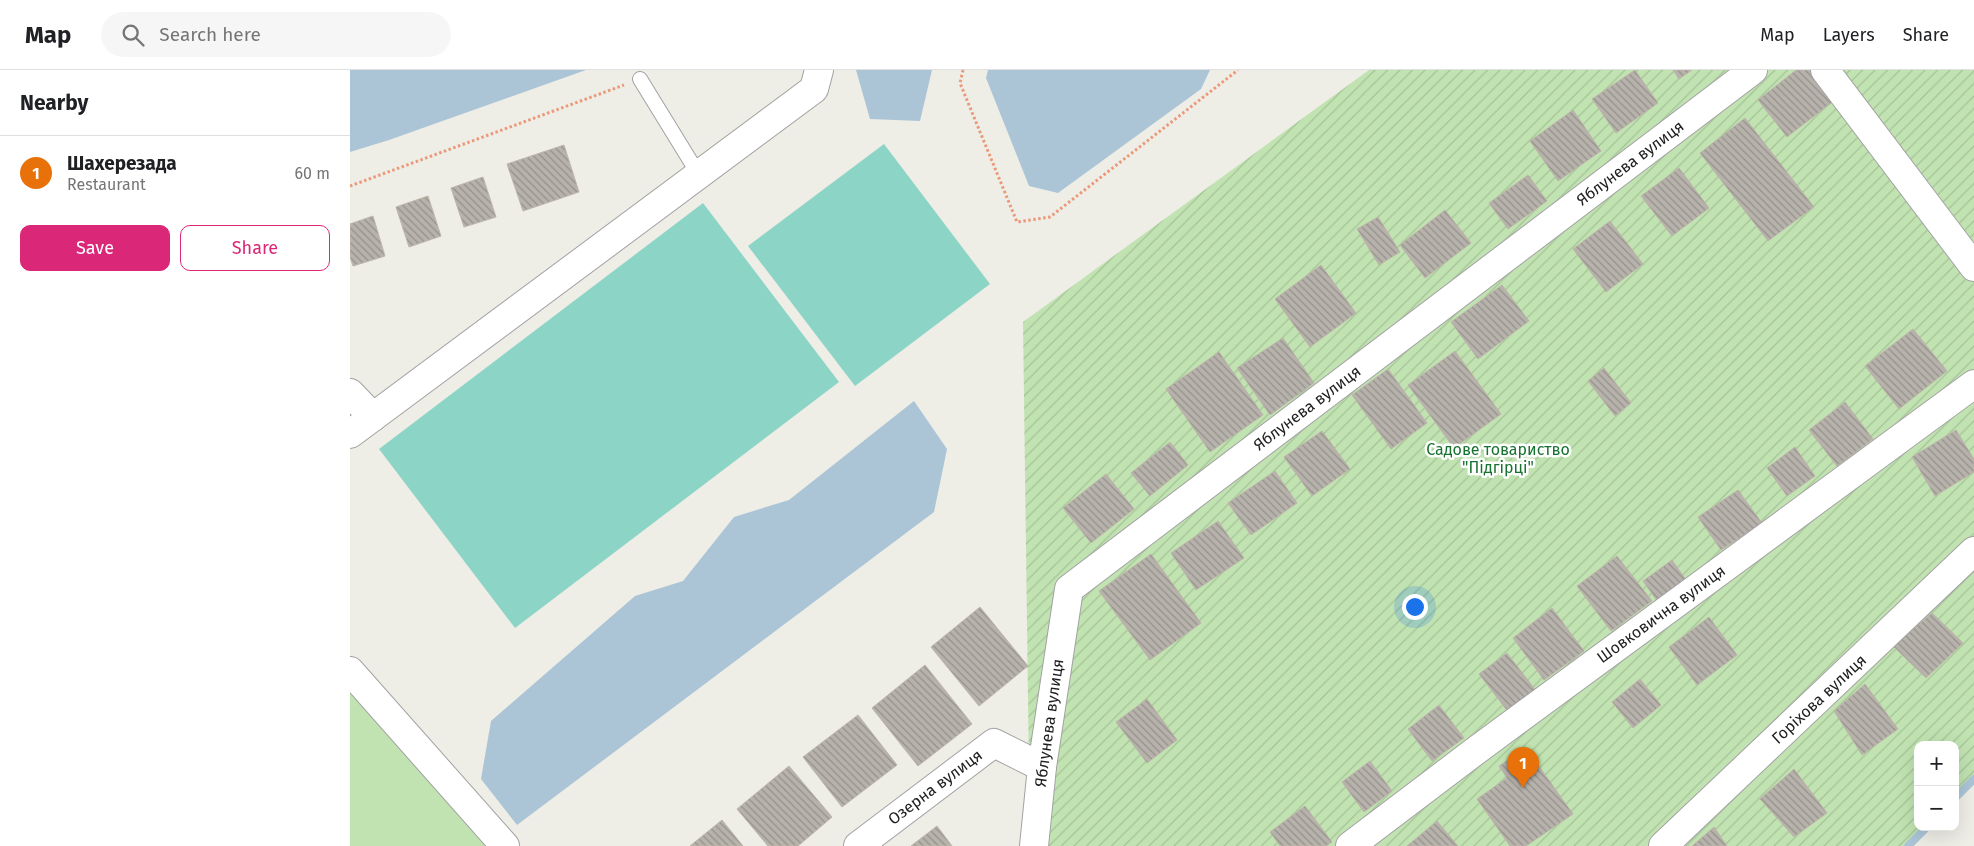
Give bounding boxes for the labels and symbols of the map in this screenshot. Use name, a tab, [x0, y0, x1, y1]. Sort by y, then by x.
street label: Яблунева вулиця	[1573, 116, 1687, 210]
street label: Яблунева вулиця	[1250, 361, 1364, 455]
park label: Садове товариство "Підгірці"	[1426, 440, 1570, 477]
street label: Шовковична вулиця	[1593, 561, 1729, 667]
your location	[1402, 594, 1428, 620]
street label: Горіхова вулиця	[1768, 650, 1870, 748]
street label: Яблунева вулиця	[1031, 658, 1067, 788]
street label: Озерна вулиця	[884, 745, 986, 829]
pin: 1	[1507, 747, 1539, 788]

